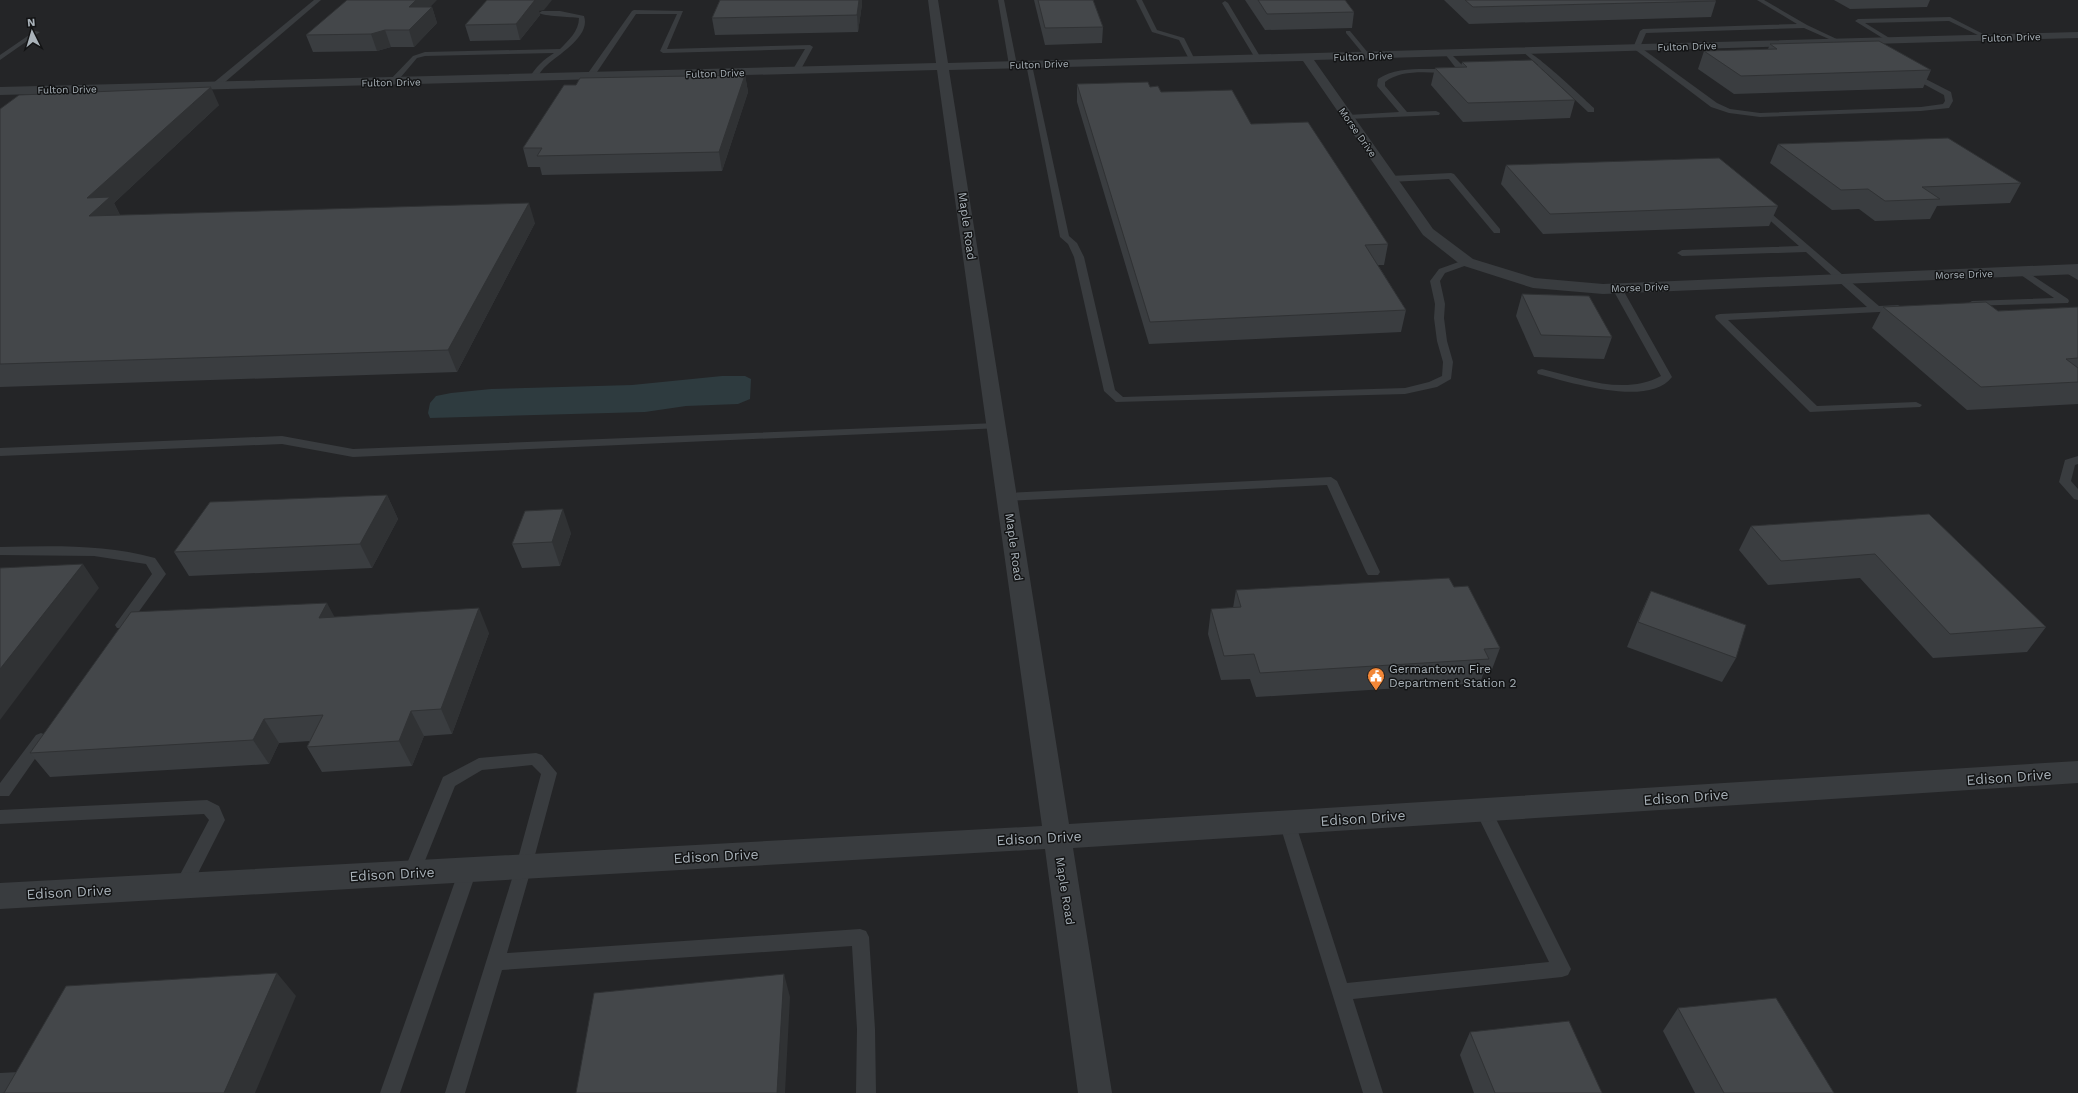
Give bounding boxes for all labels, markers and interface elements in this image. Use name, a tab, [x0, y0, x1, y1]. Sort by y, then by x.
north arrow	[12, 12, 52, 52]
text: N	[27, 16, 36, 29]
street label: Fulton Drive	[1981, 31, 2041, 44]
street label: Fulton Drive	[1657, 40, 1717, 53]
street label: Fulton Drive	[1333, 50, 1393, 63]
street label: Fulton Drive	[1009, 58, 1069, 71]
street label: Fulton Drive	[685, 67, 745, 80]
street label: Fulton Drive	[361, 76, 421, 89]
street label: Fulton Drive	[37, 83, 97, 96]
street label: Morse Drive	[1337, 106, 1379, 159]
street label: Maple Road	[955, 191, 979, 261]
street label: Morse Drive	[1935, 268, 1993, 281]
street label: Morse Drive	[1611, 281, 1669, 294]
street label: Maple Road	[1002, 512, 1026, 582]
place label: Germantown Fire Department Station 2	[1389, 662, 1517, 690]
public building icon: Germantown Fire Department Station 2	[1366, 666, 1386, 691]
street label: Edison Drive	[1966, 766, 2052, 788]
street label: Edison Drive	[1643, 786, 1729, 808]
street label: Edison Drive	[1320, 807, 1406, 829]
street label: Edison Drive	[996, 828, 1082, 848]
street label: Edison Drive	[673, 846, 759, 866]
street label: Maple Road	[1053, 856, 1077, 926]
street label: Edison Drive	[349, 864, 435, 884]
street label: Edison Drive	[26, 882, 112, 902]

